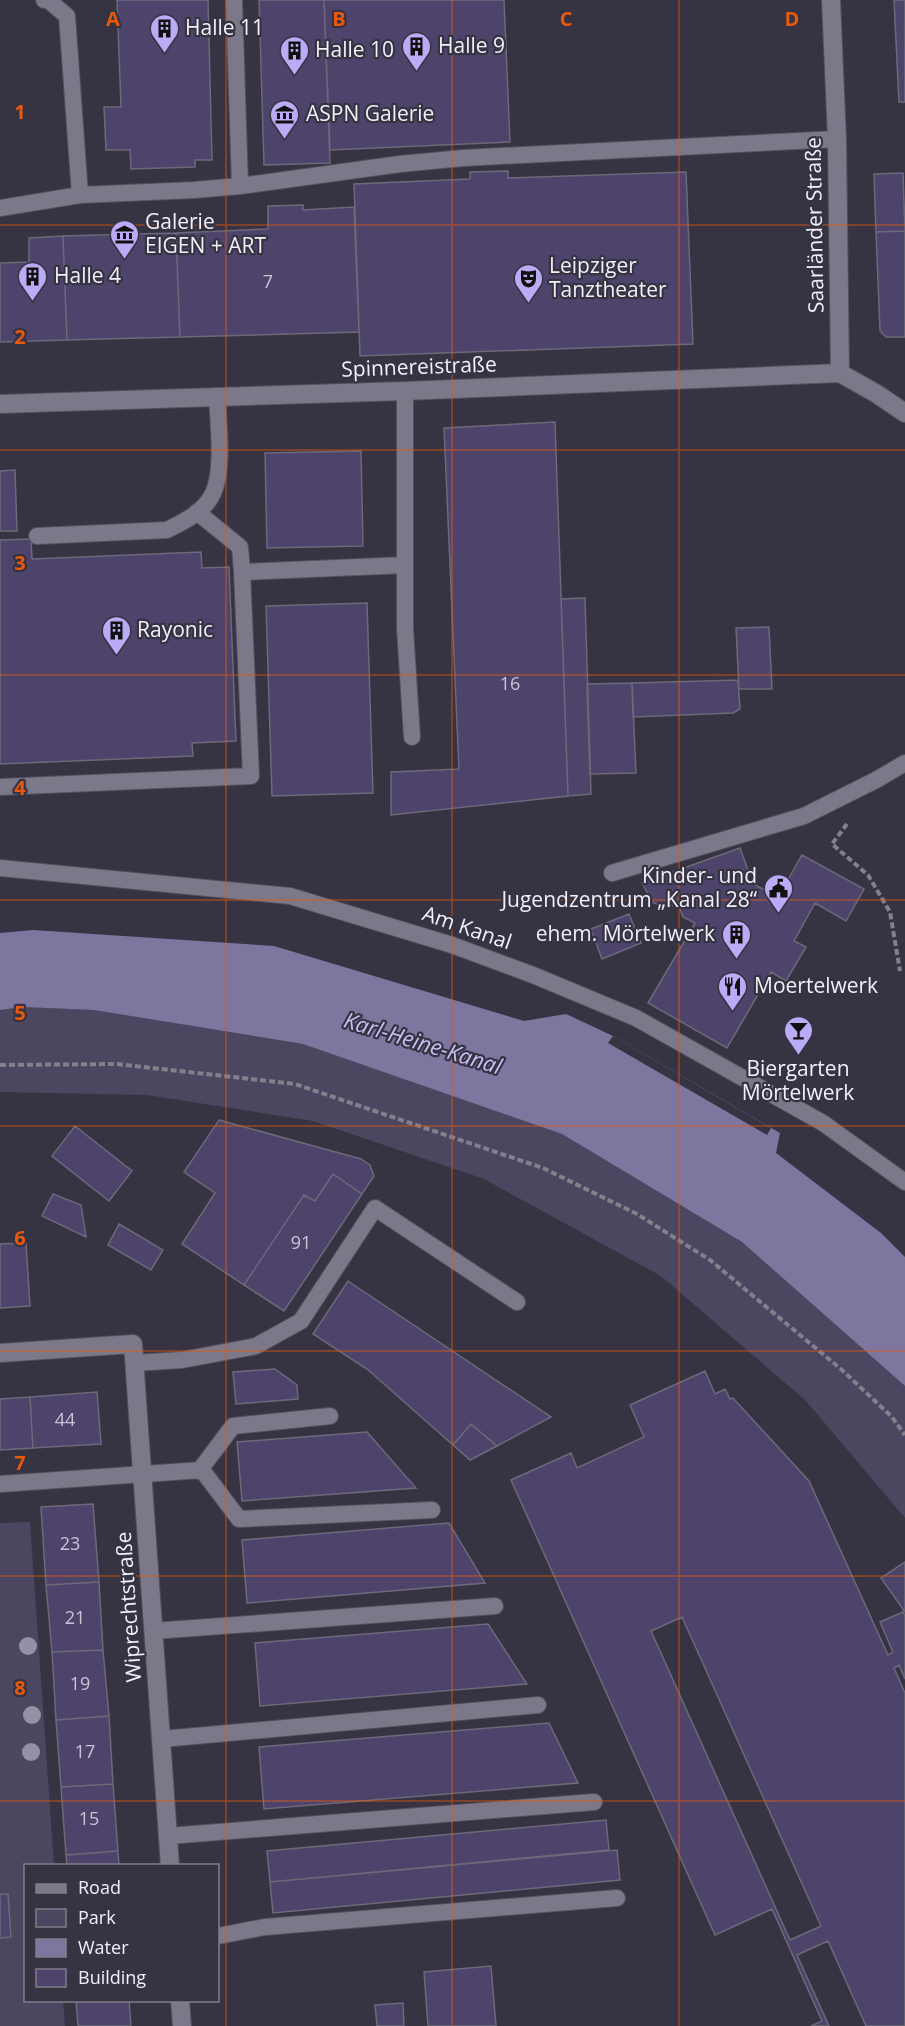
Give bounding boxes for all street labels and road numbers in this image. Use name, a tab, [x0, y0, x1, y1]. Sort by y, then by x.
street label: Saarländer Straße	[798, 137, 830, 313]
street label: Spinnereistraße	[341, 349, 497, 383]
street label: Am Kanal	[419, 899, 516, 955]
street label: Wiprechtstraße	[109, 1531, 147, 1683]

